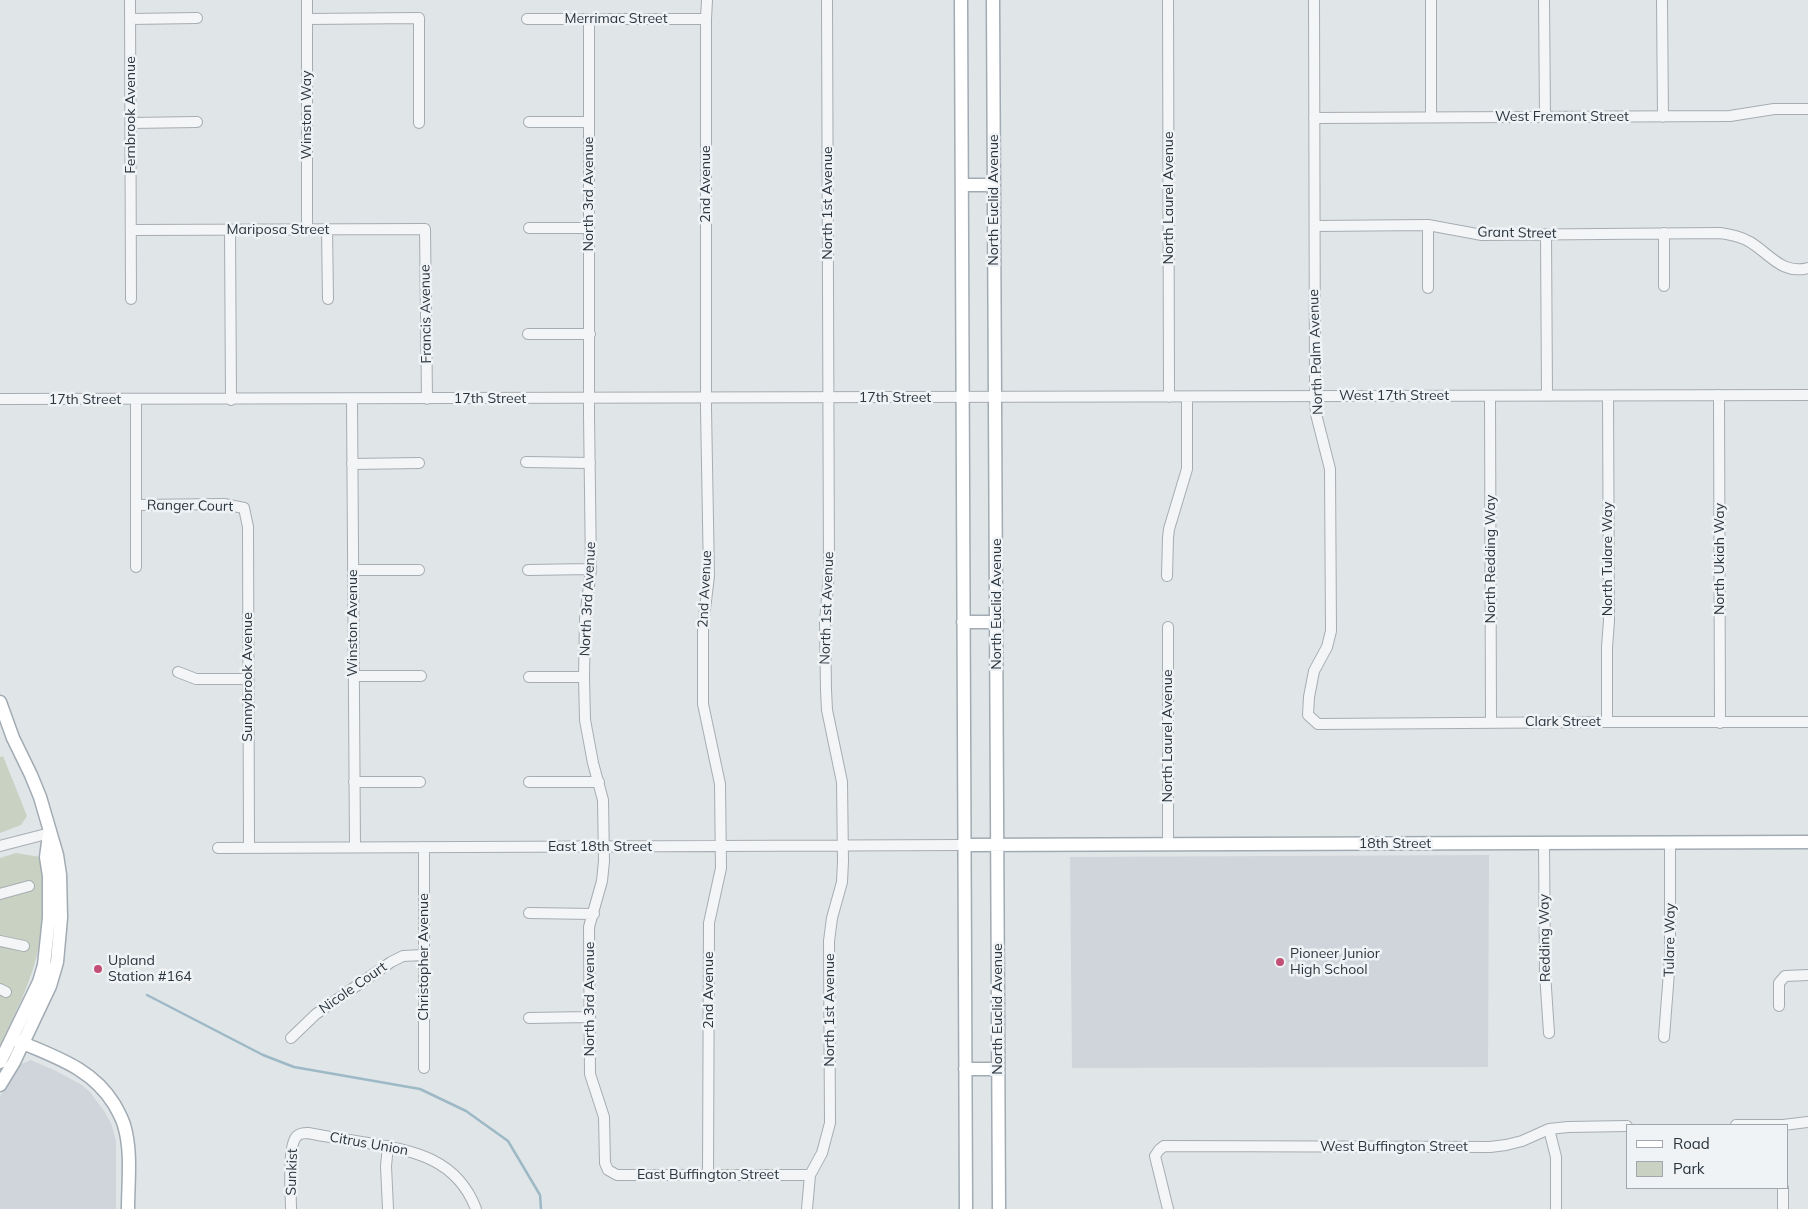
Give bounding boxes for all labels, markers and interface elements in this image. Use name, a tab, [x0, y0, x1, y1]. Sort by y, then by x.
street label: Merrimac Street	[564, 11, 668, 27]
street label: Fernbrook Avenue	[123, 56, 139, 174]
street label: Winston Way	[299, 70, 315, 160]
street label: West Fremont Street	[1495, 109, 1629, 125]
street label: North Laurel Avenue	[1161, 131, 1177, 265]
street label: North Euclid Avenue	[986, 134, 1002, 266]
street label: North 3rd Avenue	[581, 137, 597, 251]
street label: 2nd Avenue	[698, 145, 714, 223]
street label: North 1st Avenue	[820, 146, 836, 260]
street label: Mariposa Street	[227, 222, 329, 238]
street label: Grant Street	[1477, 224, 1557, 242]
street label: Francis Avenue	[417, 264, 435, 364]
street label: North Palm Avenue	[1305, 289, 1327, 415]
street label: West 17th Street	[1339, 388, 1449, 404]
street label: 17th Street	[859, 390, 931, 406]
street label: 17th Street	[454, 391, 526, 407]
street label: 17th Street	[49, 392, 121, 408]
street label: North Redding Way	[1483, 495, 1499, 623]
street label: Ranger Court	[147, 497, 233, 515]
street label: North Tulare Way	[1600, 502, 1616, 616]
street label: North Ukiah Way	[1712, 503, 1728, 615]
street label: North Euclid Avenue	[989, 538, 1005, 670]
street label: North 3rd Avenue	[577, 541, 599, 657]
street label: 2nd Avenue	[695, 550, 715, 628]
street label: North 1st Avenue	[817, 551, 837, 665]
street label: Winston Avenue	[345, 569, 361, 677]
street label: Sunnybrook Avenue	[240, 612, 256, 742]
street label: North Laurel Avenue	[1160, 669, 1176, 803]
street label: Clark Street	[1525, 714, 1601, 730]
street label: 18th Street	[1359, 836, 1431, 852]
street label: East 18th Street	[548, 839, 652, 855]
street label: Christopher Avenue	[416, 893, 432, 1021]
street label: Redding Way	[1536, 894, 1554, 982]
street label: Tulare Way	[1661, 903, 1679, 977]
street label: North 3rd Avenue	[582, 942, 598, 1056]
street label: North Euclid Avenue	[990, 943, 1006, 1075]
place label: Pioneer Junior High School	[1290, 946, 1380, 979]
street label: 2nd Avenue	[701, 951, 717, 1029]
place label: Upland Station #164	[108, 953, 192, 986]
street label: North 1st Avenue	[822, 953, 838, 1067]
marker: Pioneer Junior High School	[1274, 956, 1286, 968]
street label: Nicole Court	[316, 959, 390, 1017]
marker: Upland Station #164	[92, 963, 104, 975]
legend	[1626, 1124, 1788, 1189]
street label: Citrus Union	[328, 1129, 410, 1159]
text: Road	[1673, 1134, 1710, 1153]
street label: West Buffington Street	[1320, 1139, 1468, 1155]
street label: Sunkist	[283, 1148, 301, 1196]
text: Park	[1673, 1159, 1705, 1178]
street label: East Buffington Street	[637, 1167, 779, 1183]

